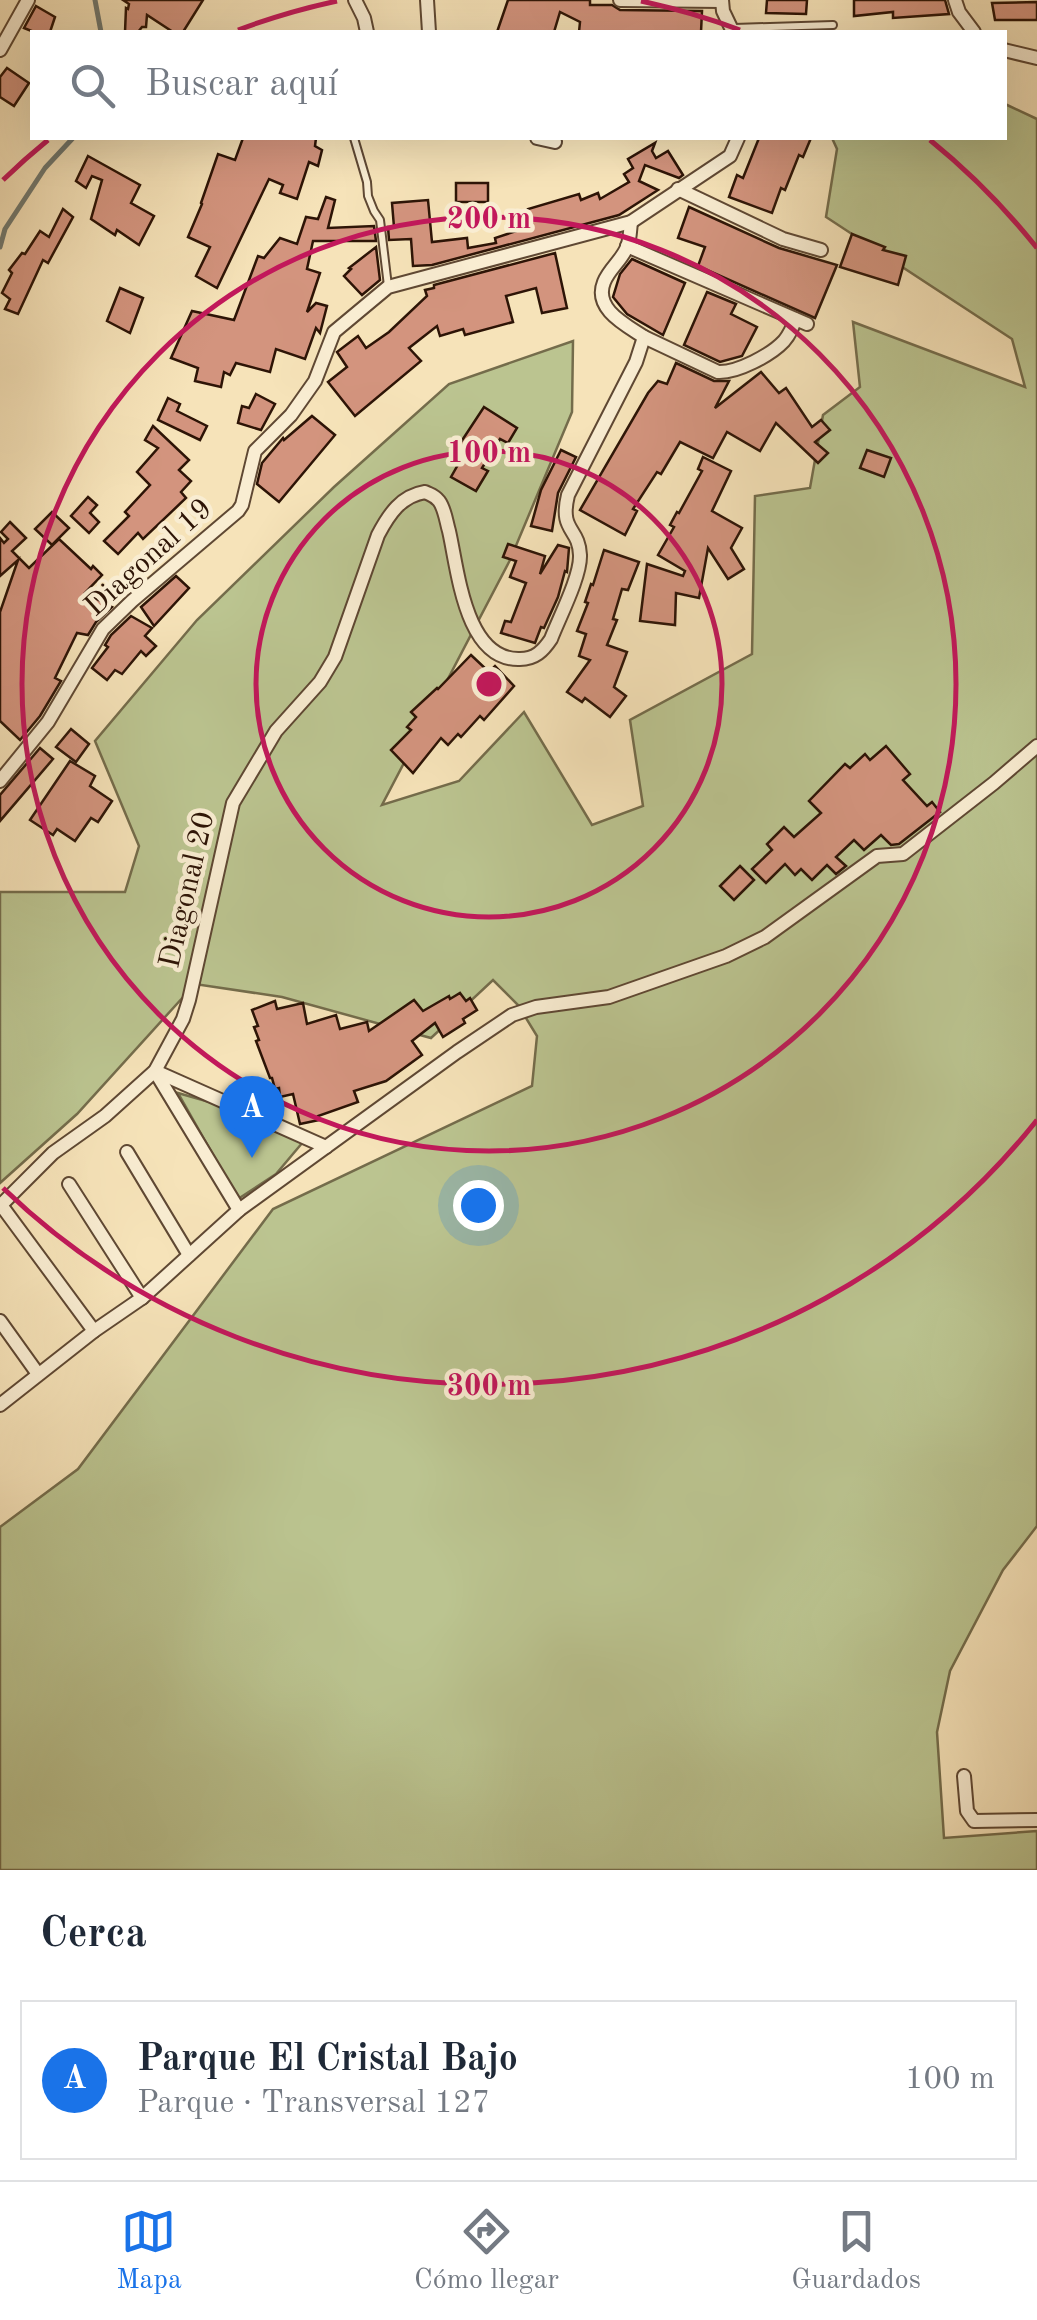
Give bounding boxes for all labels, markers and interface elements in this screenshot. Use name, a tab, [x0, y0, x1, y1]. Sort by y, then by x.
search box	[30, 30, 1007, 140]
icon: search	[65, 58, 120, 113]
text: Buscar aquí	[145, 66, 338, 104]
text: 200 m	[447, 205, 531, 235]
text: 100 m	[447, 439, 531, 469]
street label: Diagonal 19	[80, 493, 218, 623]
centre of rings	[471, 666, 507, 702]
street label: Diagonal 20	[155, 809, 221, 971]
pin: A	[220, 1076, 284, 1158]
your location	[453, 1180, 504, 1231]
text: 300 m	[447, 1372, 531, 1402]
text: Cerca	[40, 1914, 147, 1956]
text: Parque El Cristal Bajo	[137, 2041, 518, 2079]
text: A	[62, 2064, 87, 2096]
text: 100 m	[905, 2064, 995, 2096]
text: Parque · Transversal 127	[137, 2088, 490, 2120]
tab: Mapa	[116, 2204, 182, 2299]
tab: Cómo llegar	[414, 2204, 559, 2299]
tab: Guardados	[791, 2204, 921, 2299]

